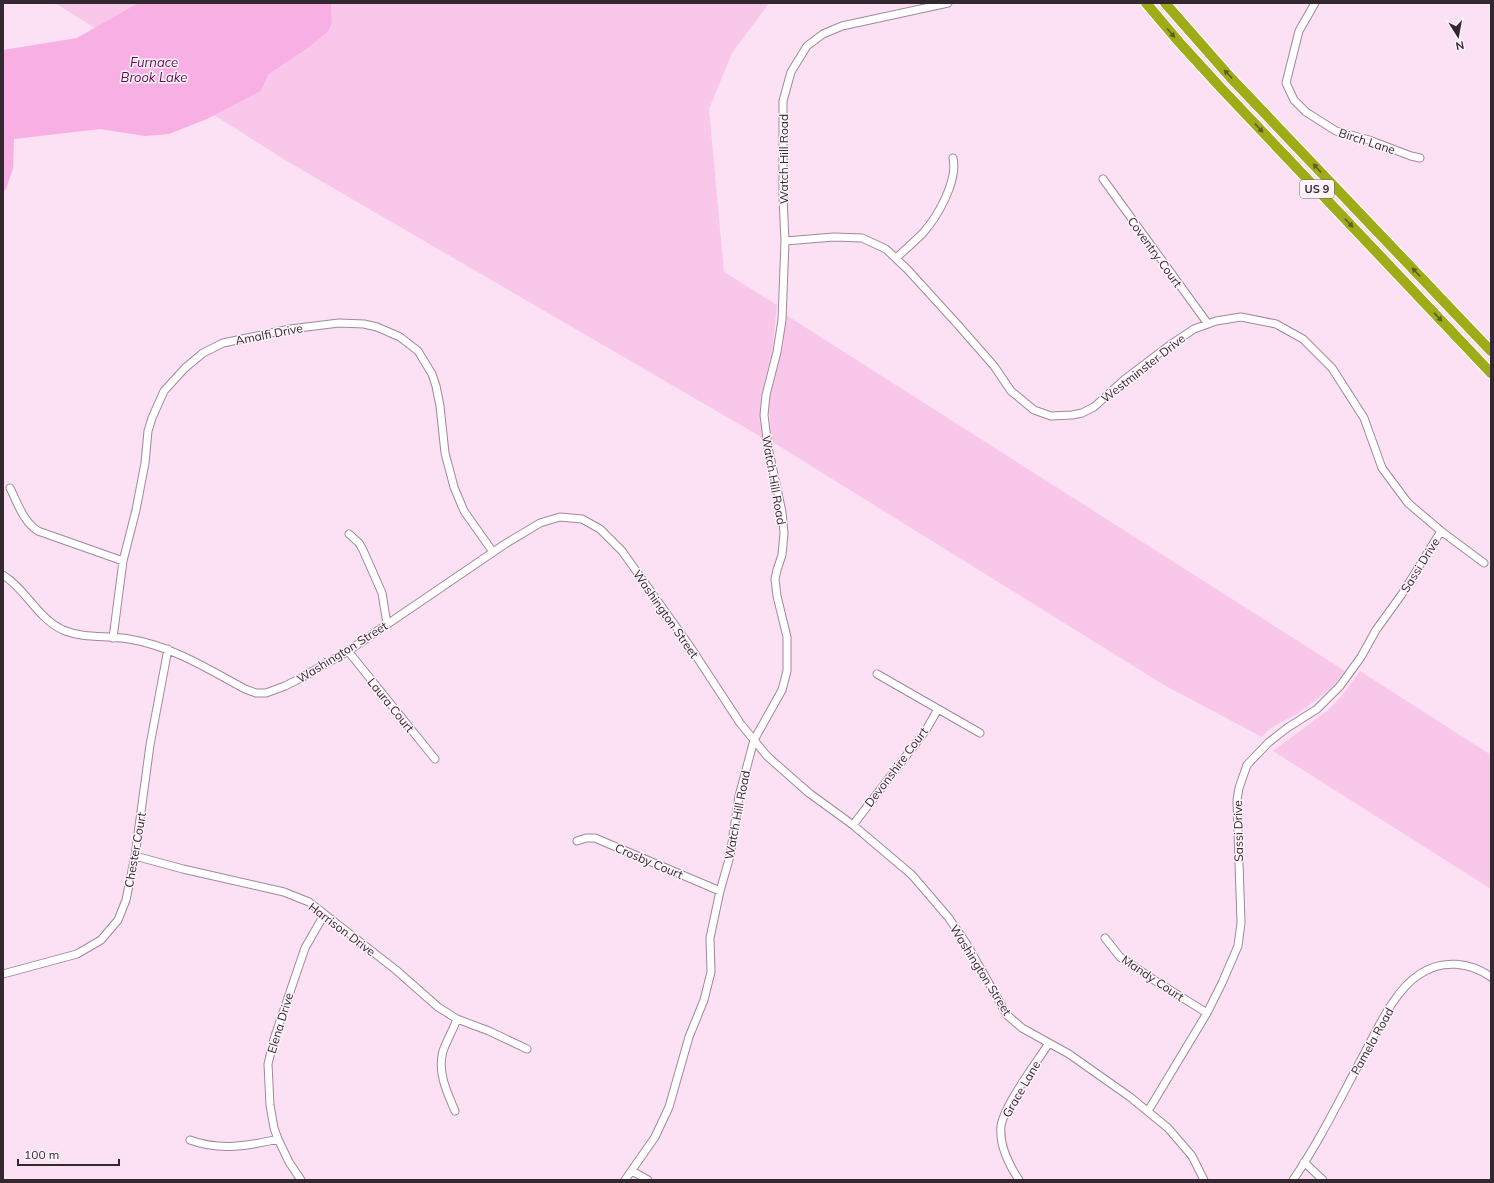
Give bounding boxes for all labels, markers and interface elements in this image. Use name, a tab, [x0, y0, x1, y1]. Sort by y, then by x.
north arrow	[1438, 16, 1478, 56]
one-way arrow	[1166, 27, 1175, 38]
text: N	[1454, 38, 1465, 53]
water label: Furnace Brook Lake	[121, 54, 187, 85]
one-way arrow	[1223, 68, 1232, 79]
street label: Watch Hill Road	[776, 114, 791, 204]
one-way arrow	[1254, 123, 1264, 133]
street label: Birch Lane	[1337, 125, 1397, 157]
one-way arrow	[1312, 163, 1322, 173]
road number: US 9	[1300, 180, 1334, 198]
street label: Coventry Court	[1124, 214, 1186, 290]
one-way arrow	[1344, 218, 1353, 228]
one-way arrow	[1411, 267, 1421, 277]
one-way arrow	[1433, 312, 1443, 322]
street label: Amalfi Drive	[234, 320, 304, 348]
street label: Westminster Drive	[1098, 330, 1188, 406]
street label: Watch Hill Road	[759, 434, 789, 526]
street label: Sassi Drive	[1397, 535, 1443, 595]
street label: Washington Street	[630, 567, 702, 661]
street label: Washington Street	[294, 618, 390, 686]
street label: Laura Court	[364, 675, 418, 735]
street label: Devonshire Court	[861, 724, 931, 810]
street label: Watch Hill Road	[721, 769, 753, 861]
street label: Sassi Drive	[1230, 800, 1246, 862]
street label: Chester Court	[121, 811, 149, 889]
street label: Crosby Court	[613, 840, 685, 882]
street label: Harrison Drive	[306, 899, 378, 959]
street label: Washington Street	[947, 922, 1015, 1018]
street label: Mandy Court	[1119, 952, 1187, 1004]
street label: Elena Drive	[264, 991, 296, 1055]
street label: Pamela Road	[1347, 1005, 1397, 1077]
street label: Grace Lane	[999, 1058, 1043, 1120]
scale bar	[18, 1141, 119, 1167]
text: 100 m	[24, 1147, 59, 1162]

